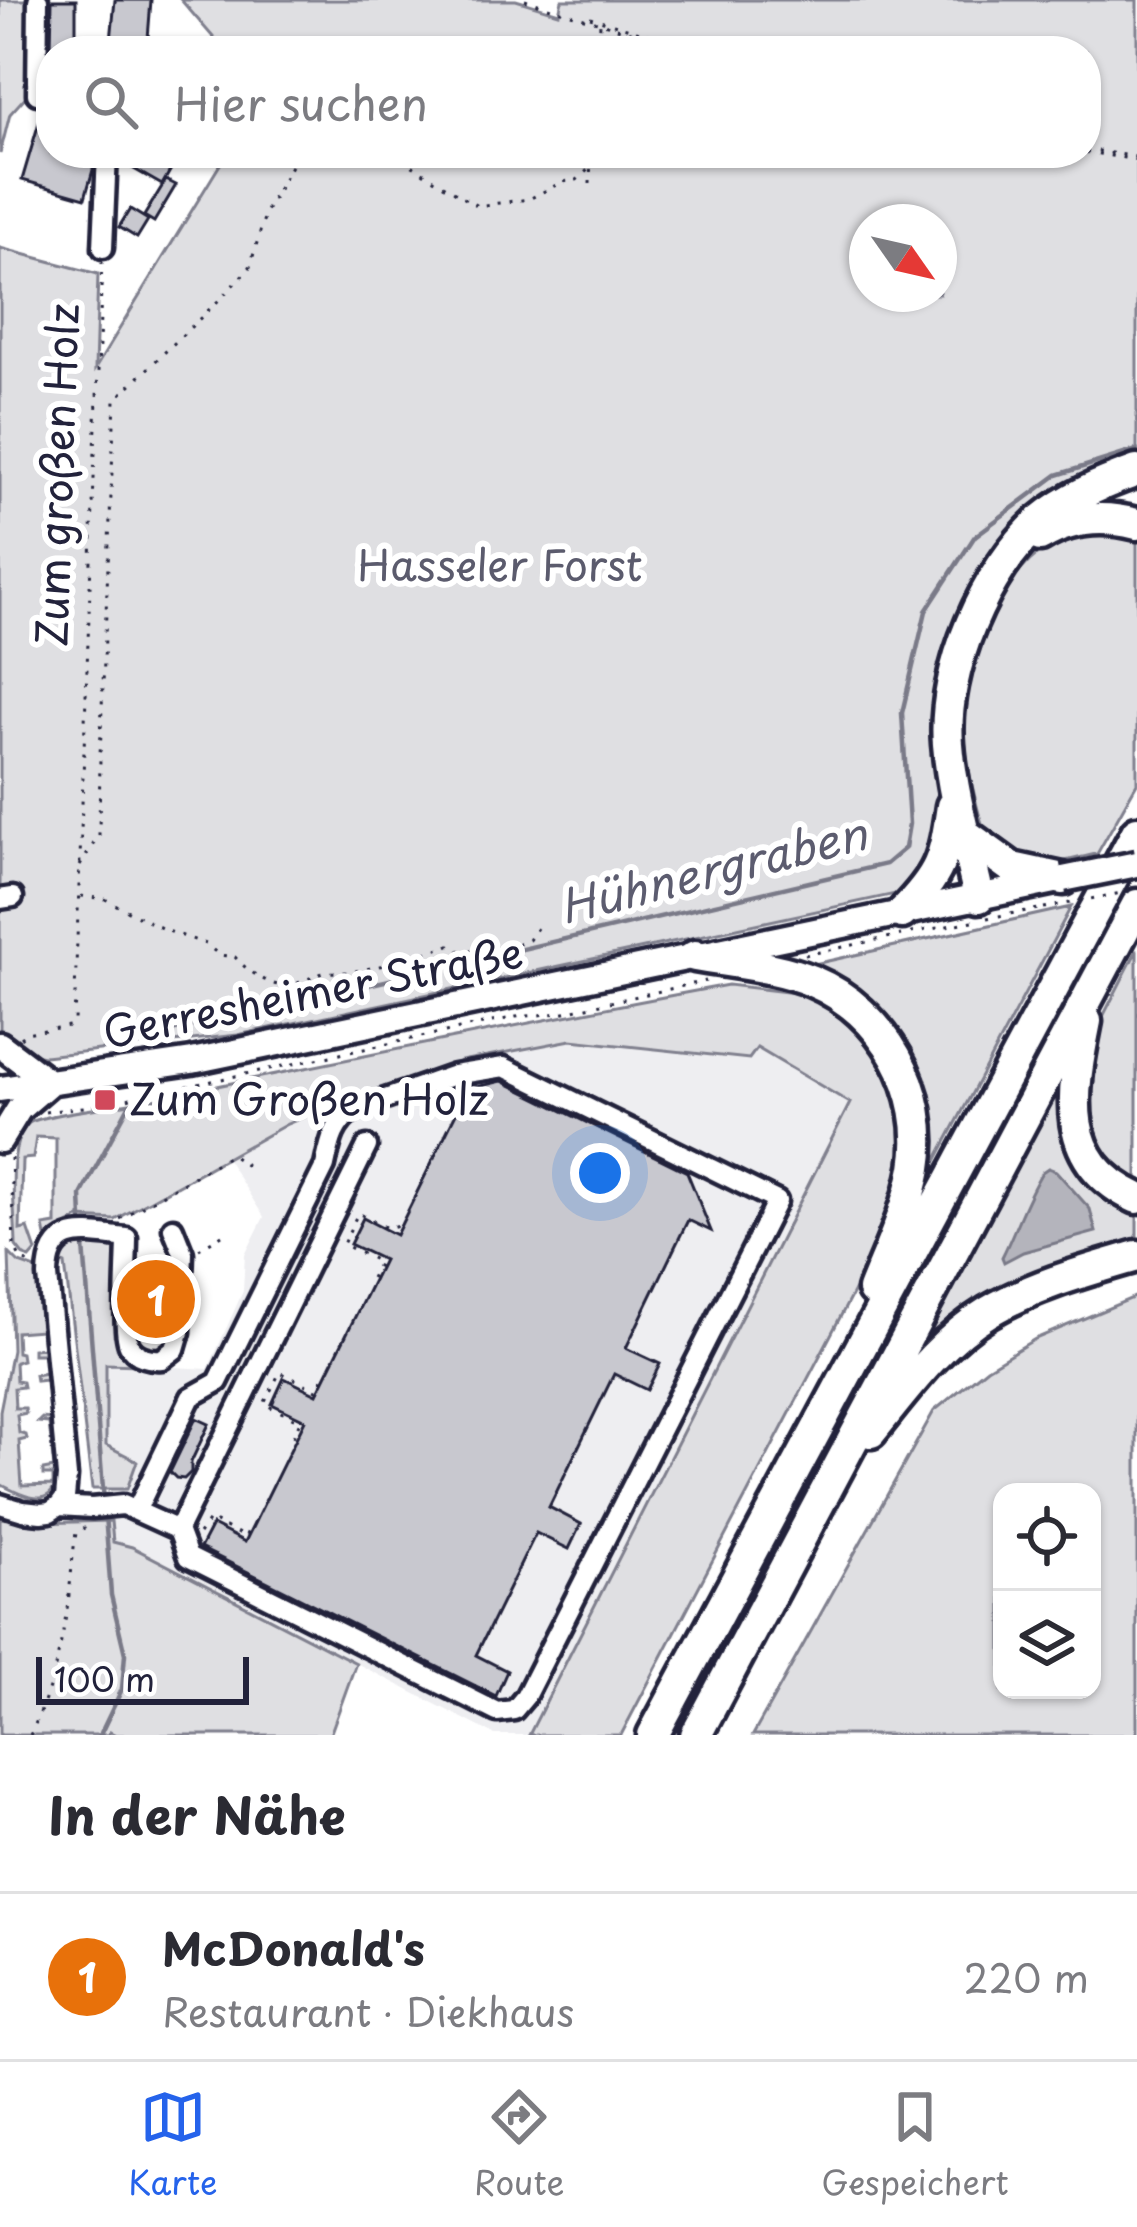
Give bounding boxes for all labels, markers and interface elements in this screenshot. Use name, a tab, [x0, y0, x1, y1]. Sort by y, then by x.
search box	[36, 36, 1101, 168]
text: Hier suchen	[174, 68, 428, 136]
icon: search	[78, 69, 144, 135]
north arrow	[849, 204, 957, 312]
street label: Zum großen Holz	[18, 302, 93, 648]
park label: Hasseler Forst	[357, 532, 643, 595]
water label: Hühnergraben	[551, 797, 875, 939]
street label: Gerresheimer Straße	[97, 919, 528, 1062]
place label: Zum Großen Holz	[129, 1066, 489, 1129]
marker: Zum Großen Holz	[92, 1087, 118, 1113]
your location	[570, 1143, 630, 1203]
pin: 1	[117, 1254, 195, 1344]
map controls	[993, 1483, 1101, 1699]
button: locate	[993, 1483, 1101, 1591]
button: layers	[993, 1591, 1101, 1699]
scale bar	[36, 1651, 249, 1704]
text: 100 m	[54, 1653, 155, 1703]
text: In der Nähe	[48, 1775, 345, 1852]
text: McDonald's	[162, 1913, 425, 1981]
text: 1	[78, 1947, 96, 2006]
text: 220 m	[964, 1947, 1089, 2006]
text: Restaurant · Diekhaus	[162, 1981, 574, 2040]
tab: Karte	[128, 2084, 218, 2206]
tab: Route	[474, 2084, 565, 2206]
tab: Gespeichert	[821, 2084, 1009, 2206]

